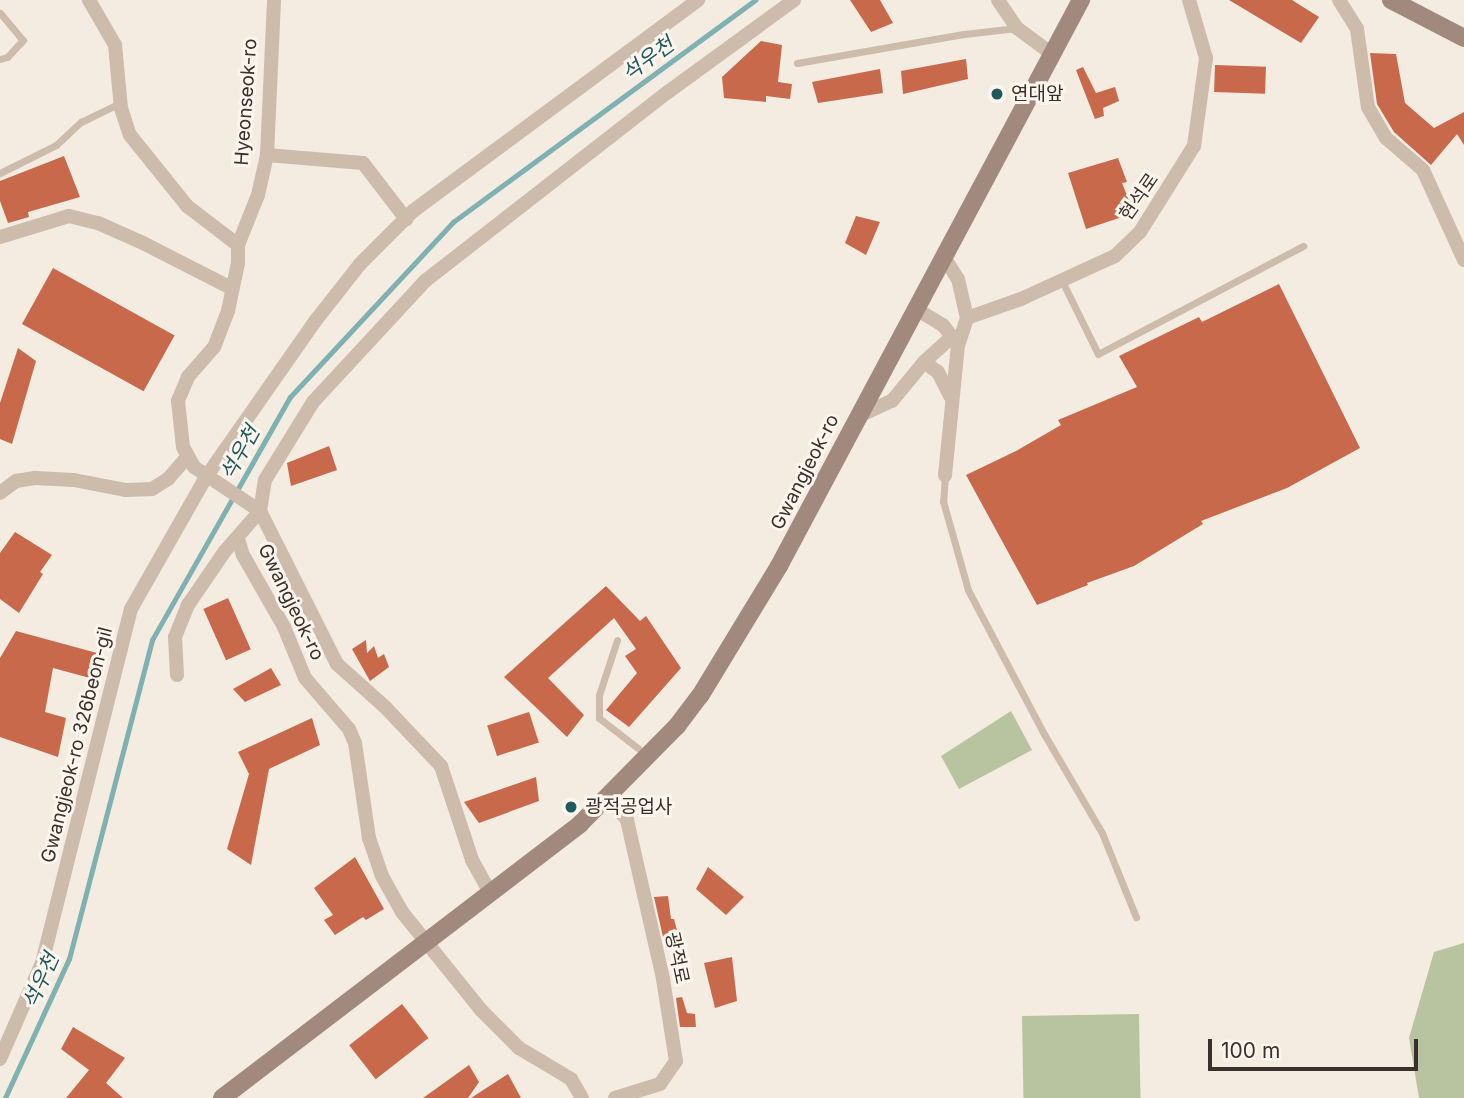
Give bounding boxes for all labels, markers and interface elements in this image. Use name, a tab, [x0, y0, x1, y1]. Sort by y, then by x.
water label: 석우천	[617, 32, 679, 86]
street label: Hyeonseok-ro	[230, 38, 262, 166]
place label: 연대앞	[1011, 83, 1063, 105]
marker: 연대앞	[989, 86, 1005, 102]
street label: 현석로	[1115, 169, 1163, 225]
street label: Gwangjeok-ro	[766, 410, 844, 534]
water label: 석우천	[215, 422, 265, 484]
street label: Gwangjeok-ro	[253, 540, 329, 664]
street label: Gwangjeok-ro 326beon-gil	[37, 625, 117, 865]
place label: 광적공업사	[585, 796, 672, 818]
marker: 광적공업사	[563, 799, 579, 815]
street label: 광적로	[660, 930, 694, 986]
water label: 석우천	[18, 949, 64, 1013]
scale bar	[1212, 1024, 1422, 1068]
text: 100 m	[1221, 1038, 1280, 1063]

